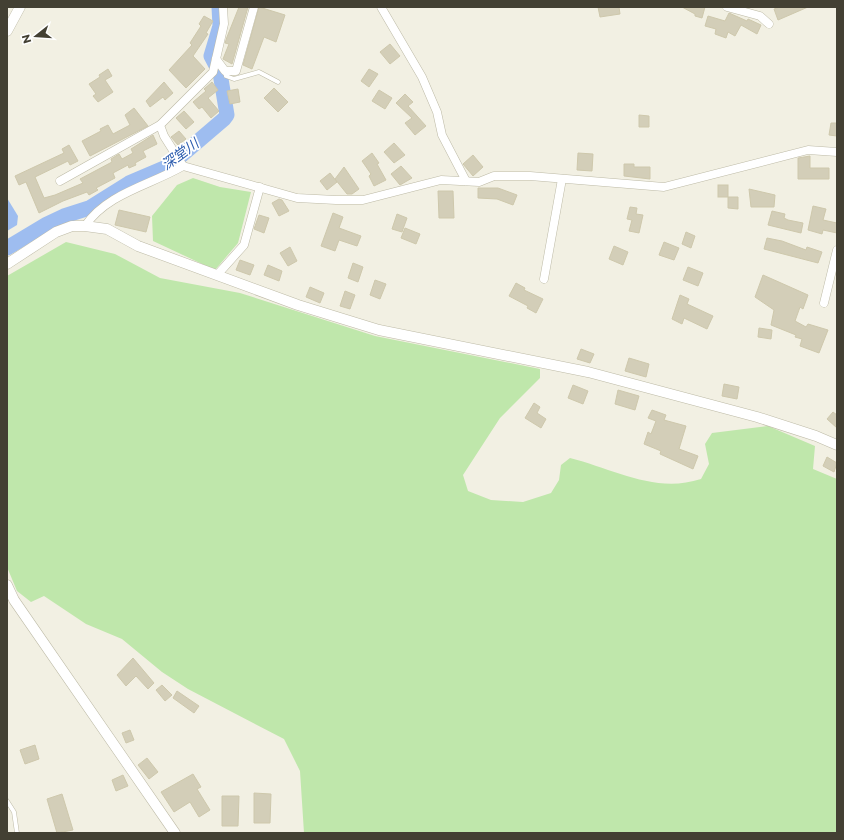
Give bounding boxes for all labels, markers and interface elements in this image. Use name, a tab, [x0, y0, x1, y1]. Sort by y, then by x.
north arrow	[16, 16, 56, 56]
text: N	[18, 33, 34, 45]
water label: 深堂川	[158, 133, 204, 174]

